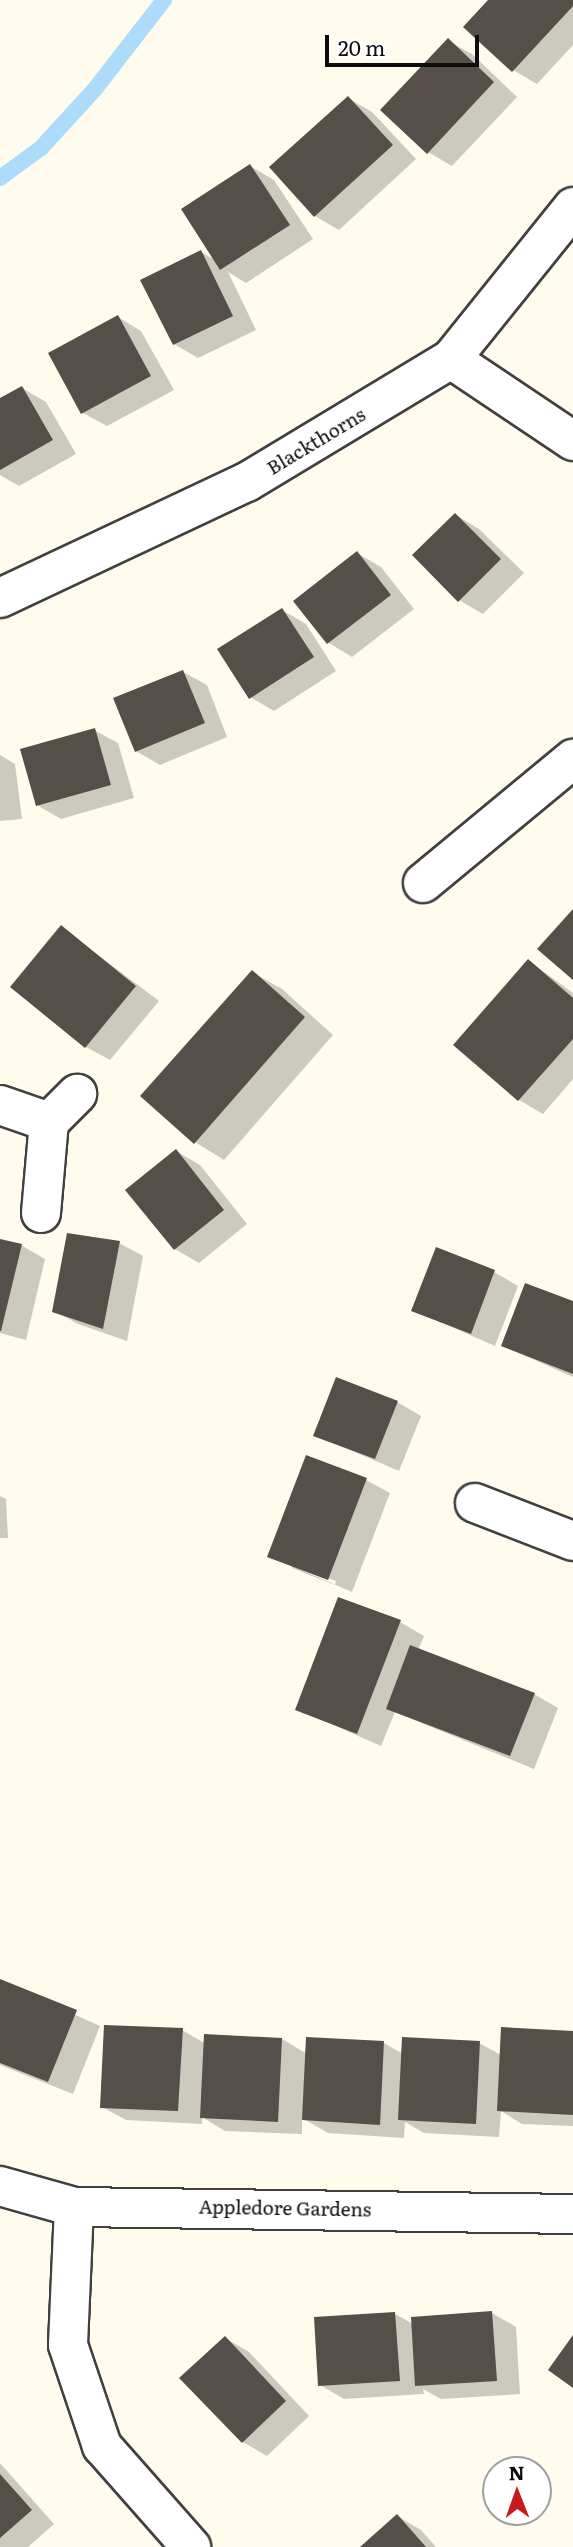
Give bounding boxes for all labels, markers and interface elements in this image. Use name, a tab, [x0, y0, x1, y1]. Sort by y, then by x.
scale bar	[328, 21, 482, 65]
text: 20 m	[338, 31, 385, 62]
street label: Blackthorns	[263, 403, 369, 479]
street label: Appledore Gardens	[198, 2195, 372, 2221]
north arrow	[482, 2456, 552, 2526]
text: N	[508, 2458, 525, 2486]

